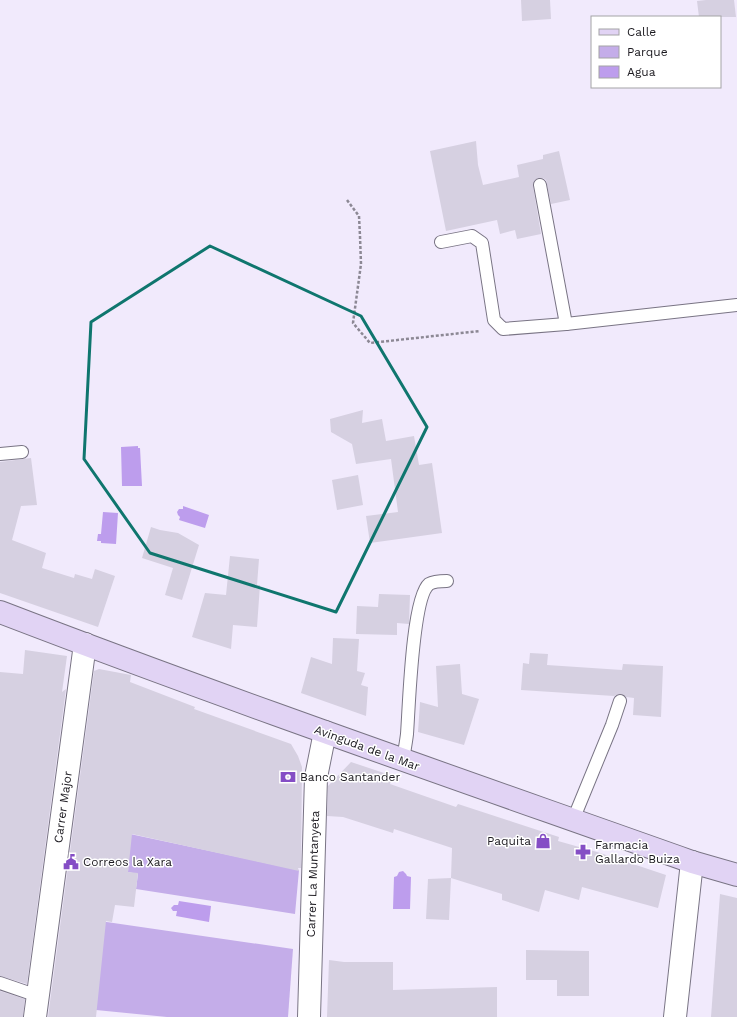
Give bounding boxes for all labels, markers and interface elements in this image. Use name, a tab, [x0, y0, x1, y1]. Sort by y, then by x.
legend	[591, 16, 721, 88]
text: Calle	[627, 25, 656, 39]
text: Parque	[627, 45, 668, 59]
text: Agua	[627, 65, 656, 79]
street label: Avinguda de la Mar	[312, 722, 422, 774]
bank icon: Banco Santander	[279, 768, 297, 786]
street label: Carrer Major	[51, 770, 75, 844]
place label: Banco Santander	[300, 770, 400, 784]
street label: Carrer La Muntanyeta	[304, 810, 322, 938]
shop icon: Paquita	[534, 832, 552, 850]
place label: Paquita	[487, 834, 531, 848]
place label: Farmacia Gallardo Buiza	[595, 838, 680, 866]
pharmacy icon: Farmacia Gallardo Buiza	[574, 843, 592, 861]
public building icon: Correos la Xara	[62, 853, 80, 871]
place label: Correos la Xara	[83, 855, 172, 869]

